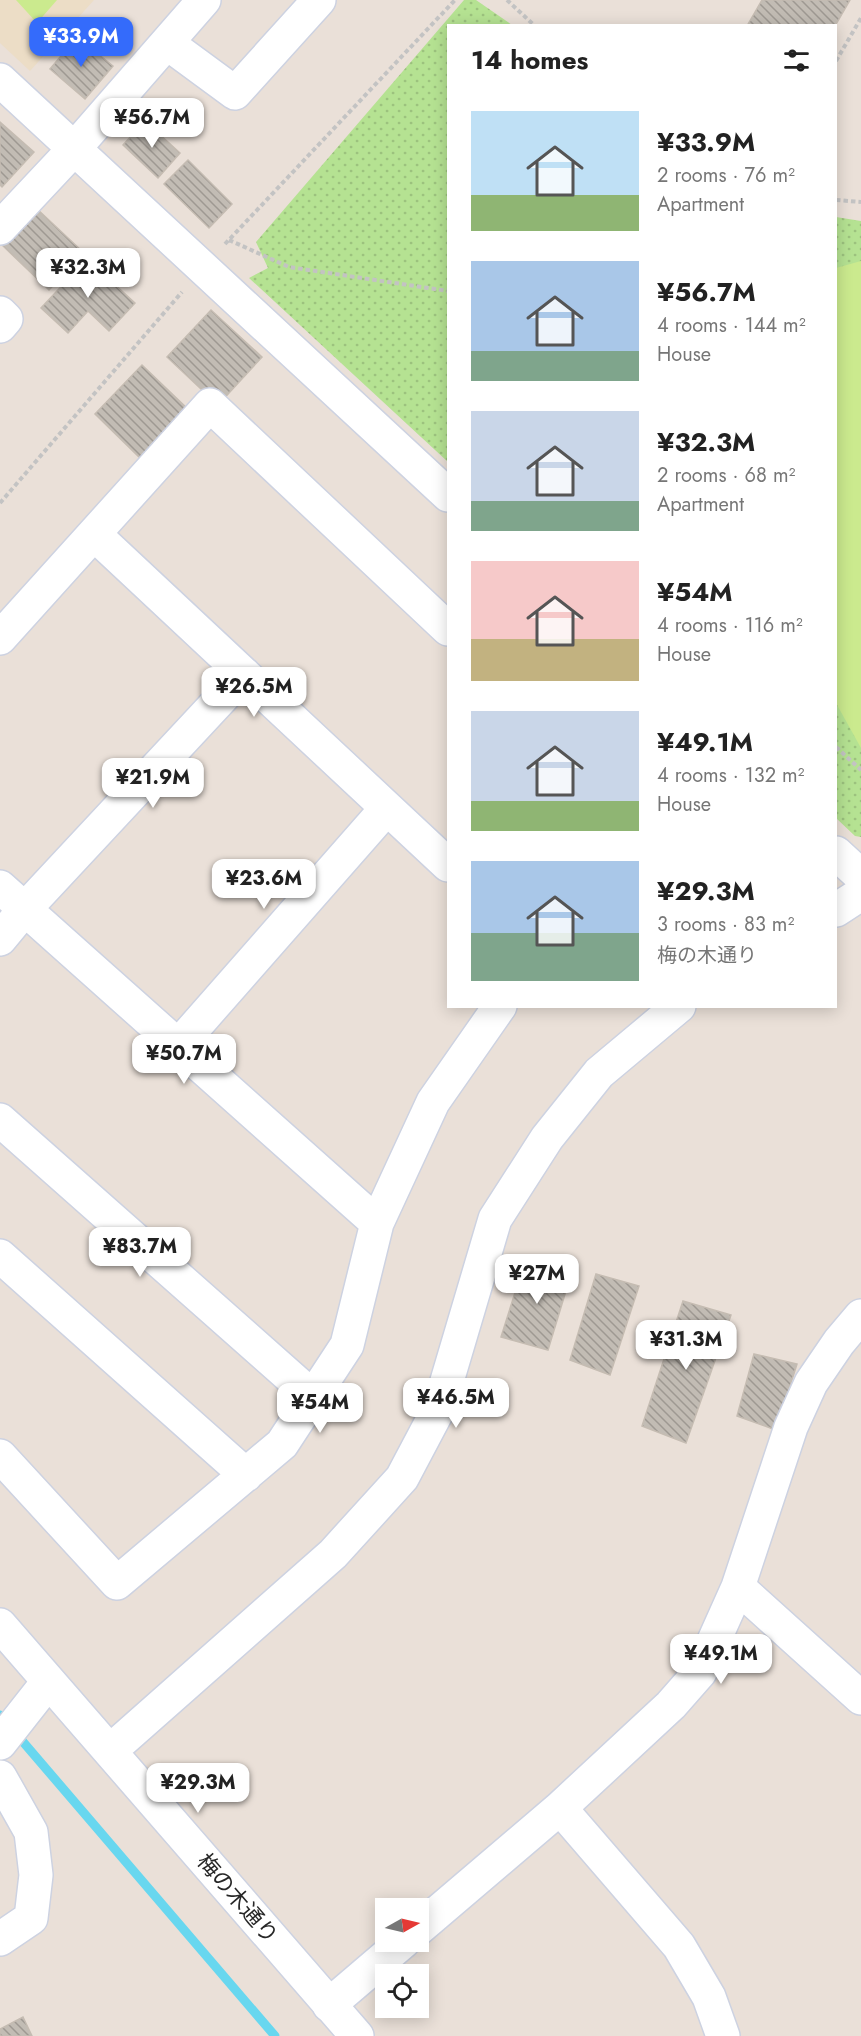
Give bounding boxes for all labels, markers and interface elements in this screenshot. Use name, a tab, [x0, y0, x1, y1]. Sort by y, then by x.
pin: ¥33.9M	[32, 17, 130, 68]
text: ¥33.9M	[43, 22, 119, 51]
text: 14 homes	[471, 41, 588, 79]
icon: filters	[780, 44, 813, 77]
pin: ¥56.7M	[103, 98, 201, 149]
text: ¥56.7M	[114, 103, 190, 132]
text: ¥33.9M	[657, 123, 755, 161]
icon: home	[519, 135, 591, 207]
text: 2 rooms · 76 m²	[657, 161, 795, 190]
text: Apartment	[657, 190, 744, 219]
pin: ¥32.3M	[39, 248, 137, 299]
text: ¥32.3M	[50, 253, 126, 282]
text: ¥56.7M	[657, 273, 756, 311]
icon: home	[519, 285, 591, 357]
text: 4 rooms · 144 m²	[657, 311, 806, 340]
text: House	[657, 340, 711, 369]
text: ¥32.3M	[657, 423, 755, 461]
icon: home	[519, 435, 591, 507]
text: 2 rooms · 68 m²	[657, 461, 795, 490]
text: Apartment	[657, 490, 744, 519]
text: ¥54M	[657, 573, 732, 611]
icon: home	[519, 585, 591, 657]
text: 4 rooms · 116 m²	[657, 611, 803, 640]
text: House	[657, 640, 711, 669]
pin: ¥26.5M	[205, 667, 303, 718]
text: ¥26.5M	[215, 672, 293, 701]
text: ¥49.1M	[657, 723, 753, 761]
icon: home	[519, 735, 591, 807]
pin: ¥21.9M	[104, 758, 202, 809]
text: 4 rooms · 132 m²	[657, 761, 805, 790]
text: ¥21.9M	[116, 763, 190, 792]
text: House	[657, 790, 711, 819]
pin: ¥23.6M	[215, 859, 313, 910]
text: ¥23.6M	[226, 864, 302, 893]
text: ¥29.3M	[657, 872, 755, 910]
icon: home	[519, 885, 591, 957]
text: 3 rooms · 83 m²	[657, 910, 794, 939]
text: 梅の木通り	[657, 941, 757, 970]
pin: ¥50.7M	[135, 1034, 233, 1085]
text: ¥50.7M	[146, 1039, 222, 1068]
pin: ¥83.7M	[91, 1227, 189, 1278]
text: ¥83.7M	[103, 1232, 177, 1261]
pin: ¥27M	[501, 1254, 573, 1305]
text: ¥27M	[509, 1259, 565, 1288]
pin: ¥31.3M	[637, 1320, 735, 1371]
text: ¥31.3M	[650, 1325, 722, 1354]
pin: ¥46.5M	[407, 1378, 505, 1429]
pin: ¥54M	[284, 1383, 356, 1434]
text: ¥46.5M	[417, 1383, 495, 1412]
text: ¥54M	[291, 1388, 349, 1417]
pin: ¥49.1M	[672, 1634, 770, 1685]
text: ¥49.1M	[684, 1639, 758, 1668]
pin: ¥29.3M	[149, 1763, 247, 1814]
text: ¥29.3M	[160, 1768, 236, 1797]
street label: 梅の木通り	[190, 1846, 286, 1950]
north arrow	[375, 1898, 429, 1952]
map controls	[375, 1898, 429, 2018]
button: locate	[375, 1964, 429, 2018]

